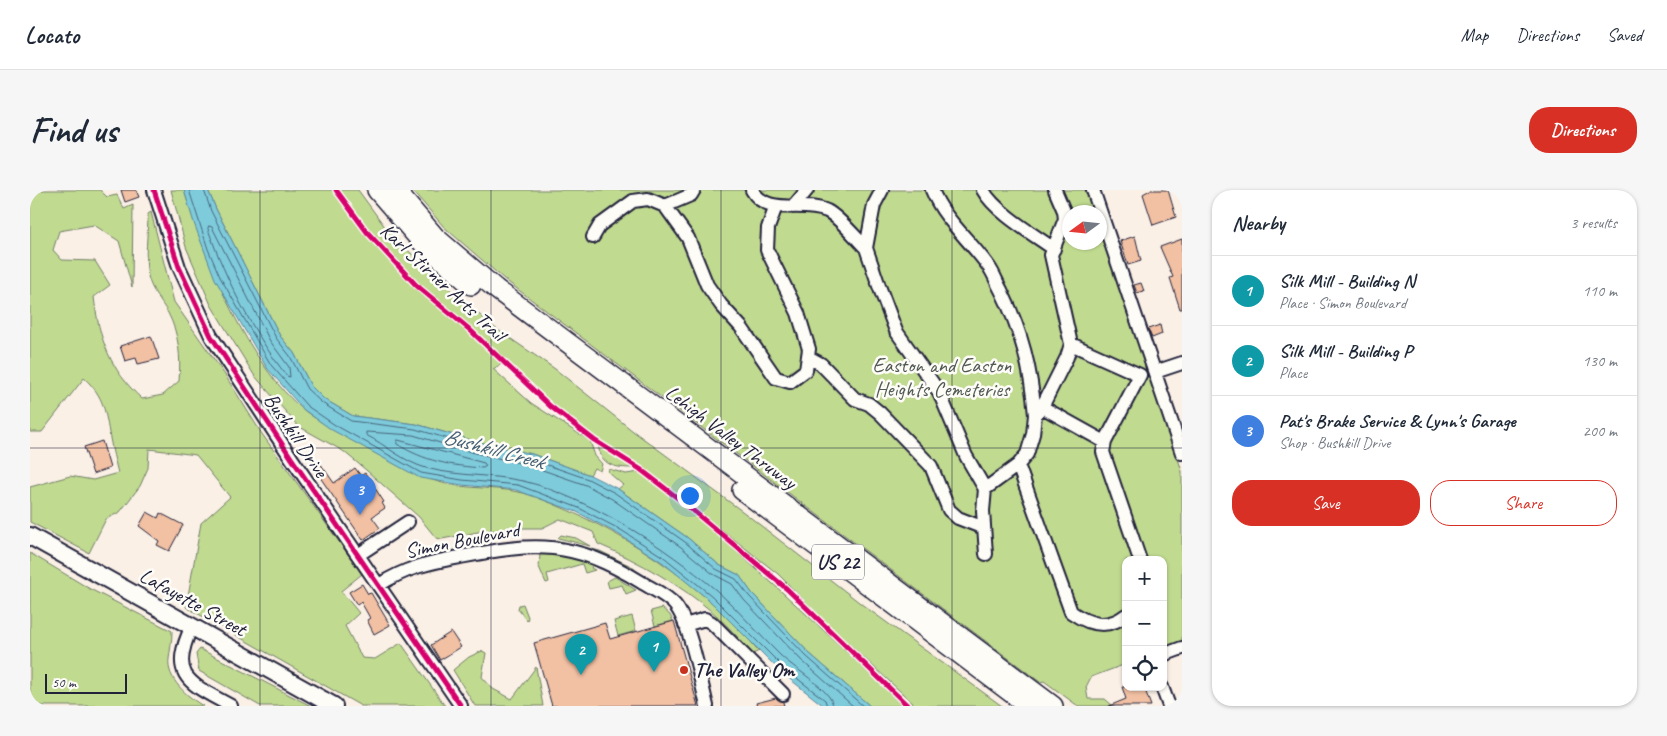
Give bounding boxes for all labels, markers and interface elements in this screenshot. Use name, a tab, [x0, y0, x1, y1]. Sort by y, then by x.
text: Locato	[25, 20, 79, 50]
text: Map	[1461, 24, 1488, 46]
text: Directions	[1516, 24, 1579, 46]
text: Saved	[1607, 24, 1642, 46]
button: Directions	[1529, 107, 1637, 153]
text: Find us	[30, 108, 117, 153]
north arrow	[1062, 205, 1107, 250]
text: Nearby	[1232, 210, 1285, 236]
text: 3 results	[1570, 213, 1617, 233]
street label: Karl Stirner Arts Trail	[375, 217, 514, 349]
text: Silk Mill - Building N	[1279, 269, 1415, 293]
text: 1	[1244, 281, 1252, 301]
text: 110 m	[1583, 281, 1617, 301]
text: Place · Simon Boulevard	[1279, 293, 1406, 313]
text: Silk Mill - Building P	[1279, 339, 1412, 363]
text: 2	[1244, 351, 1252, 371]
text: 130 m	[1583, 351, 1617, 371]
park label: Easton and Easton Heights Cemeteries	[873, 352, 1012, 402]
text: Place	[1279, 363, 1307, 383]
street label: Lehigh Valley Thruway	[660, 379, 803, 496]
street label: Bushkill Drive	[258, 388, 335, 484]
text: Pat's Brake Service & Lynn's Garage	[1279, 409, 1516, 433]
text: 3	[1244, 421, 1252, 441]
text: 200 m	[1583, 421, 1617, 441]
water label: Bushkill Creek	[441, 422, 551, 477]
text: Shop · Bushkill Drive	[1279, 433, 1391, 453]
pin: 3	[344, 474, 376, 515]
button: Save	[1232, 480, 1420, 526]
button: Share	[1430, 480, 1617, 526]
your location	[677, 483, 703, 509]
street label: Simon Boulevard	[403, 516, 524, 564]
road number: US 22	[812, 544, 864, 580]
map controls	[1122, 556, 1167, 691]
button: +	[1122, 556, 1167, 601]
street label: Lafayette Street	[135, 562, 253, 643]
button: −	[1122, 601, 1167, 646]
pin: 1	[638, 631, 670, 672]
pin: 2	[565, 634, 597, 675]
button: locate	[1122, 646, 1167, 691]
place label: The Valley Om	[694, 657, 795, 683]
marker: The Valley Om	[678, 664, 690, 676]
scale bar	[45, 671, 128, 694]
text: 50 m	[52, 674, 76, 691]

